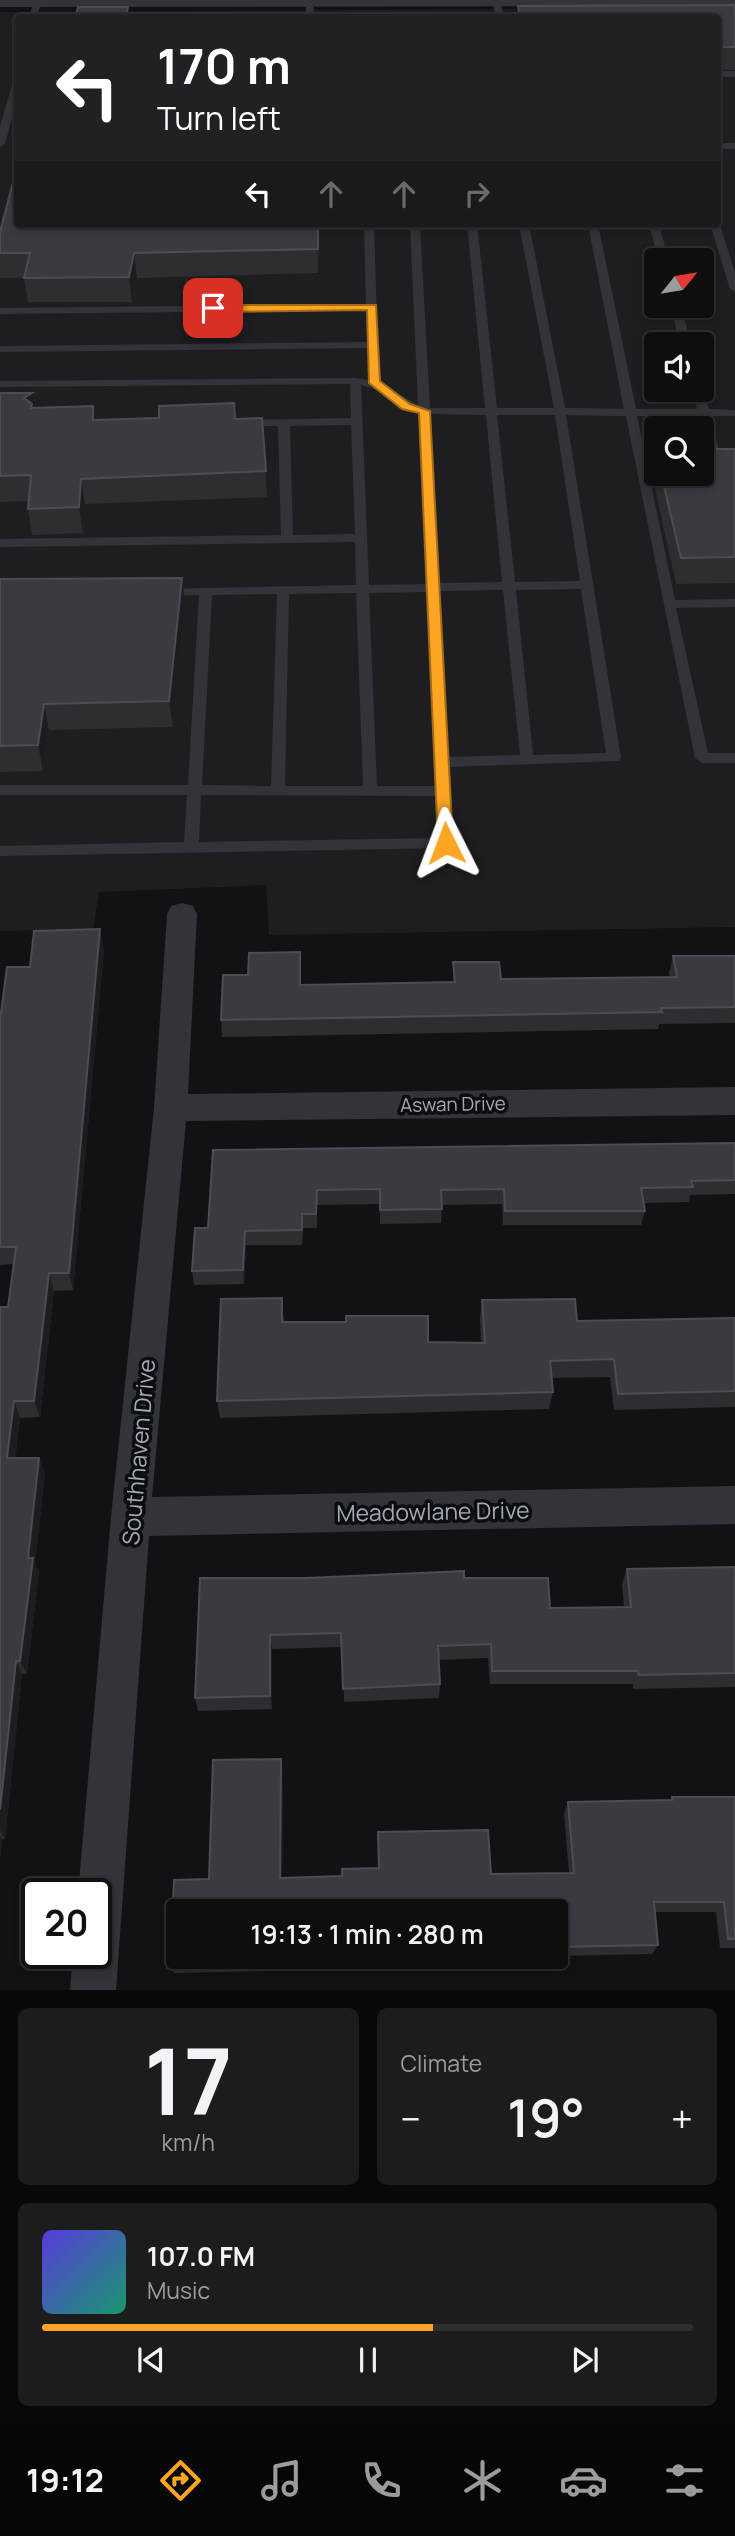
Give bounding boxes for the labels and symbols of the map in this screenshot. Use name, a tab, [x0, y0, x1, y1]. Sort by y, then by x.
north arrow	[644, 248, 714, 318]
pin	[183, 278, 243, 338]
position arrow	[409, 806, 483, 880]
street label: Aswan Drive	[400, 1090, 506, 1118]
street label: Southhaven Drive	[114, 1358, 162, 1546]
street label: Meadowlane Drive	[336, 1493, 530, 1529]
speed limit sign: 20	[21, 1878, 112, 1969]

